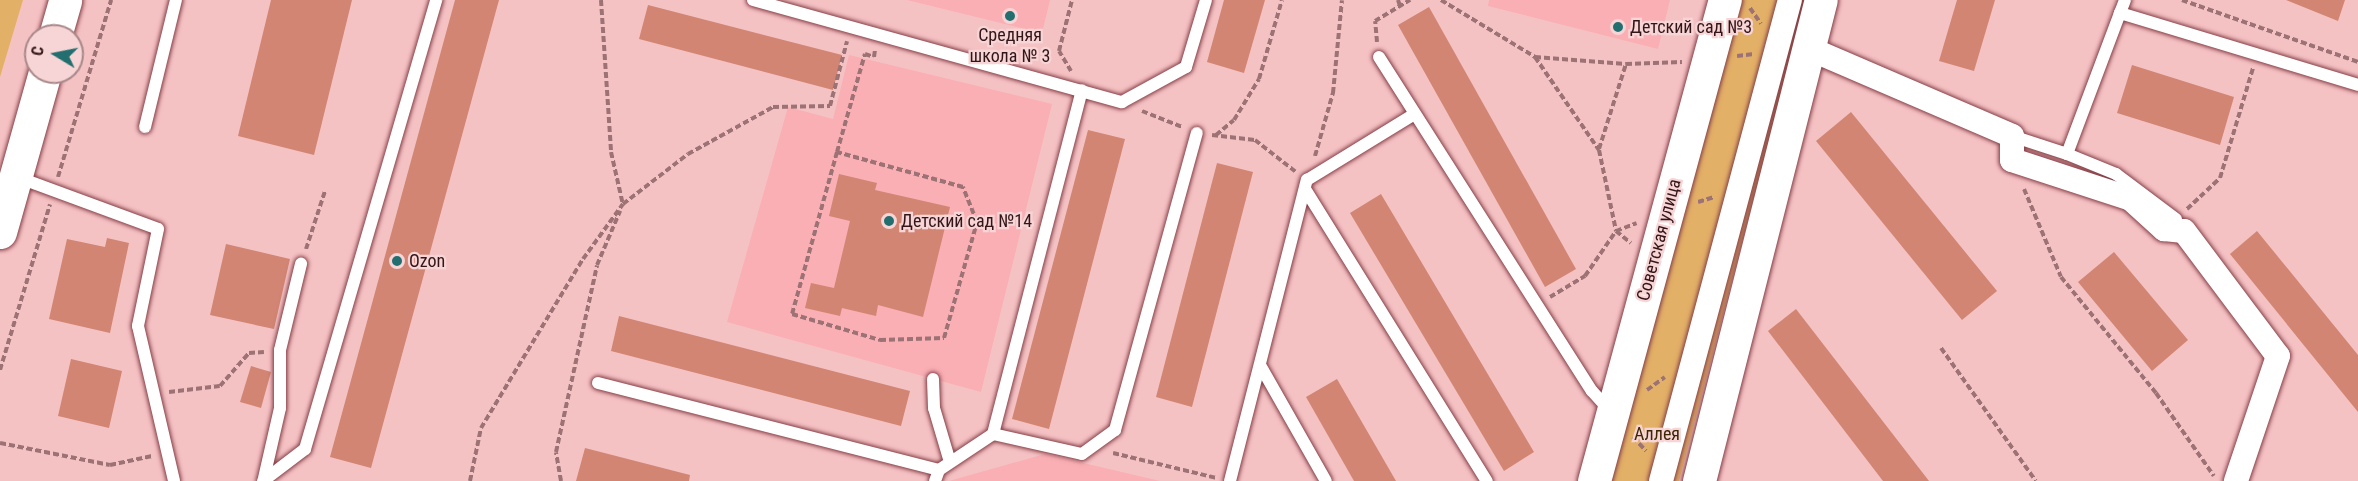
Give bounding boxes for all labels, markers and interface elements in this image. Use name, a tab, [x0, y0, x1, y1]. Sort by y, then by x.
marker: Средняя школа № 3	[1003, 9, 1017, 23]
place label: Детский сад №3	[1630, 16, 1752, 38]
marker: Детский сад №3	[1611, 20, 1625, 34]
north arrow	[24, 24, 84, 84]
place label: Средняя школа № 3	[970, 25, 1050, 68]
text: С	[28, 45, 48, 57]
street label: Советская улица	[1632, 177, 1686, 303]
place label: Детский сад №14	[901, 210, 1032, 232]
marker: Детский сад №14	[882, 214, 896, 228]
place label: Ozon	[409, 250, 445, 272]
marker: Ozon	[390, 254, 404, 268]
park label: Аллея	[1634, 423, 1680, 445]

